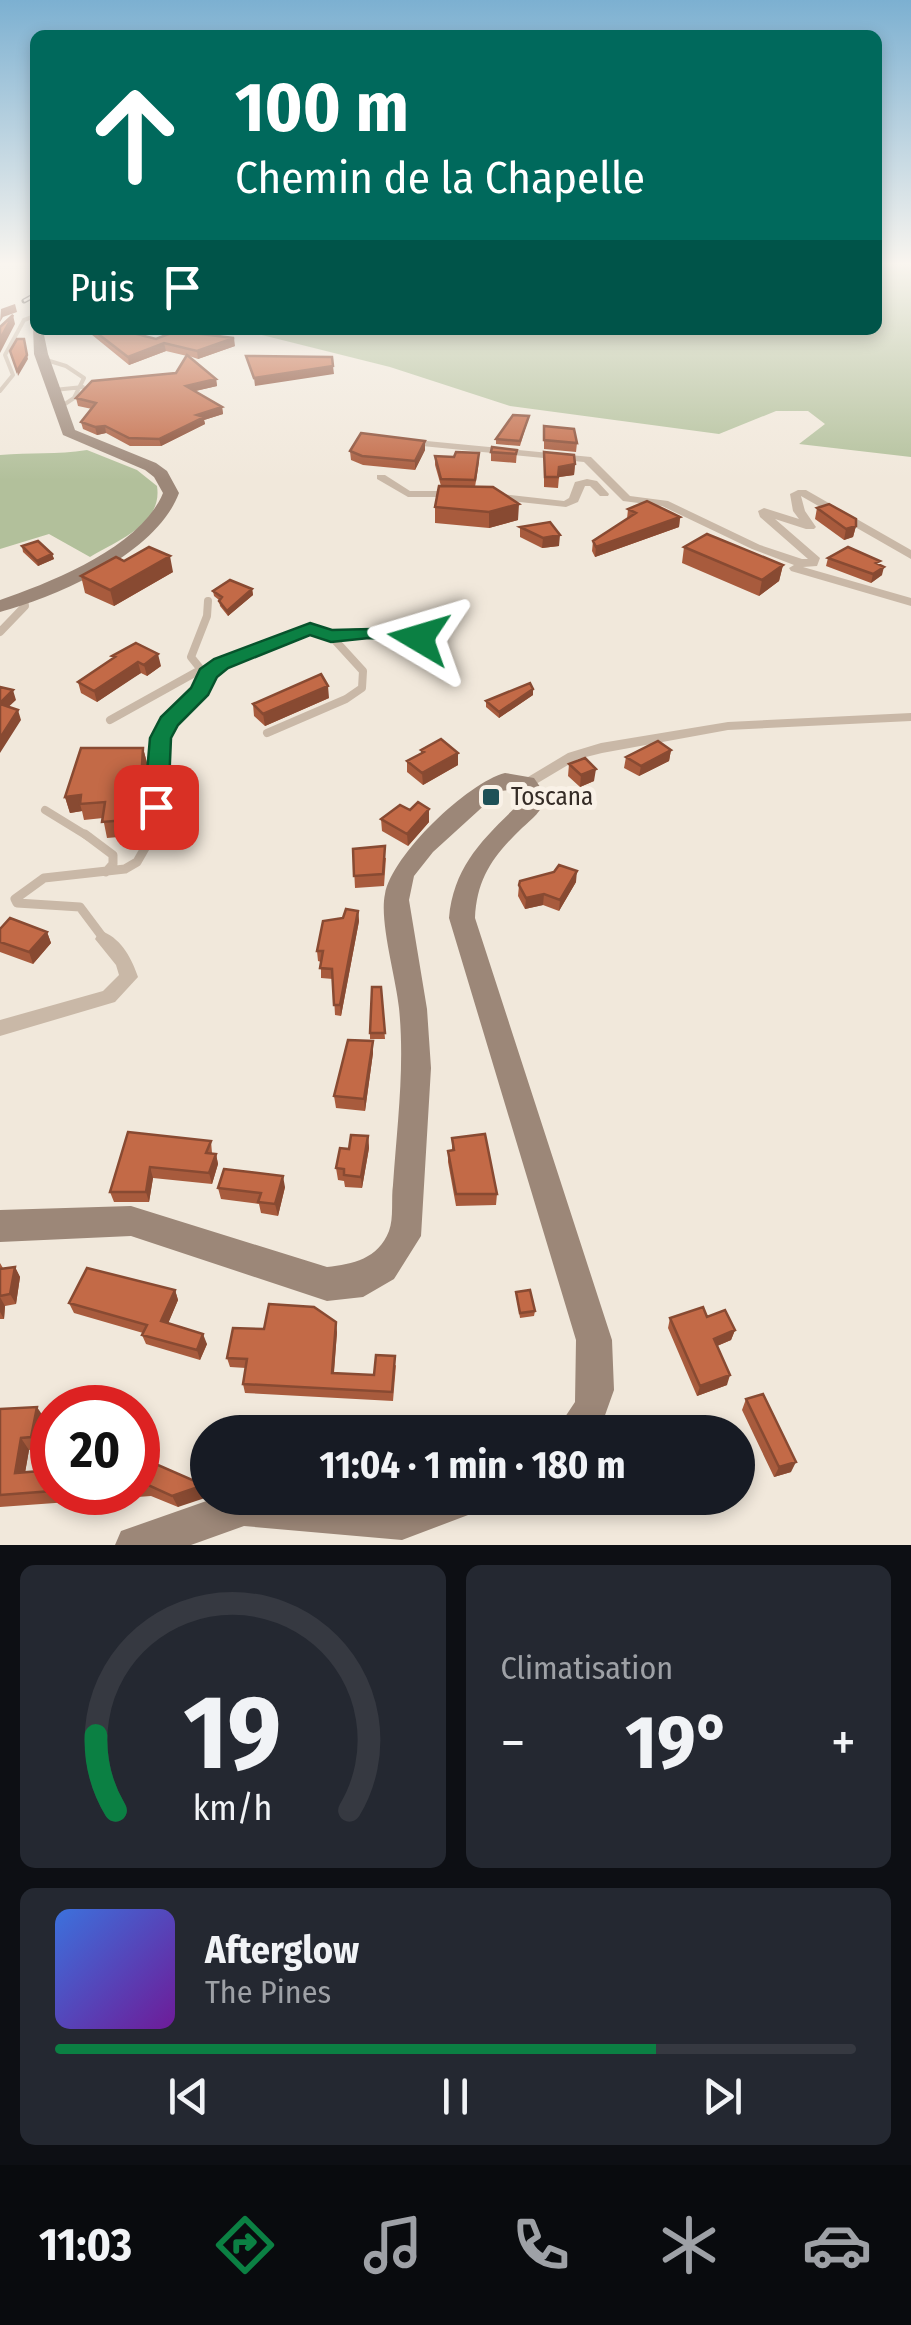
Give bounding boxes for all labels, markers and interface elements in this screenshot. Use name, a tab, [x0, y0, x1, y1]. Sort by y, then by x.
text: 100 m	[235, 66, 409, 150]
icon: ahead	[70, 70, 200, 200]
text: Chemin de la Chapelle	[235, 151, 645, 205]
icon: arrive	[155, 260, 210, 315]
text: Puis	[70, 265, 135, 311]
position arrow	[367, 586, 471, 690]
pin	[114, 765, 199, 850]
icon: arrive	[129, 780, 184, 835]
place label: Toscana	[511, 782, 593, 812]
marker: Toscana	[480, 786, 502, 808]
speed limit sign: 20	[30, 1385, 160, 1515]
text: 11:04 · 1 min · 180 m	[320, 1442, 625, 1488]
text: Climatisation	[501, 1649, 673, 1687]
text: 19	[184, 1671, 282, 1796]
text: 19°	[625, 1698, 731, 1788]
text: −	[501, 1710, 525, 1776]
text: +	[831, 1710, 856, 1776]
text: km/h	[193, 1787, 273, 1829]
text: Afterglow	[205, 1927, 359, 1973]
text: The Pines	[205, 1973, 331, 2011]
icon: previous	[161, 2069, 216, 2124]
icon: pause	[428, 2069, 483, 2124]
icon: next	[695, 2069, 750, 2124]
icon: directions	[210, 2210, 280, 2280]
icon: music	[358, 2210, 428, 2280]
icon: phone	[506, 2210, 576, 2280]
icon: climate	[654, 2210, 724, 2280]
icon: car	[802, 2210, 872, 2280]
text: 11:03	[39, 2218, 132, 2272]

